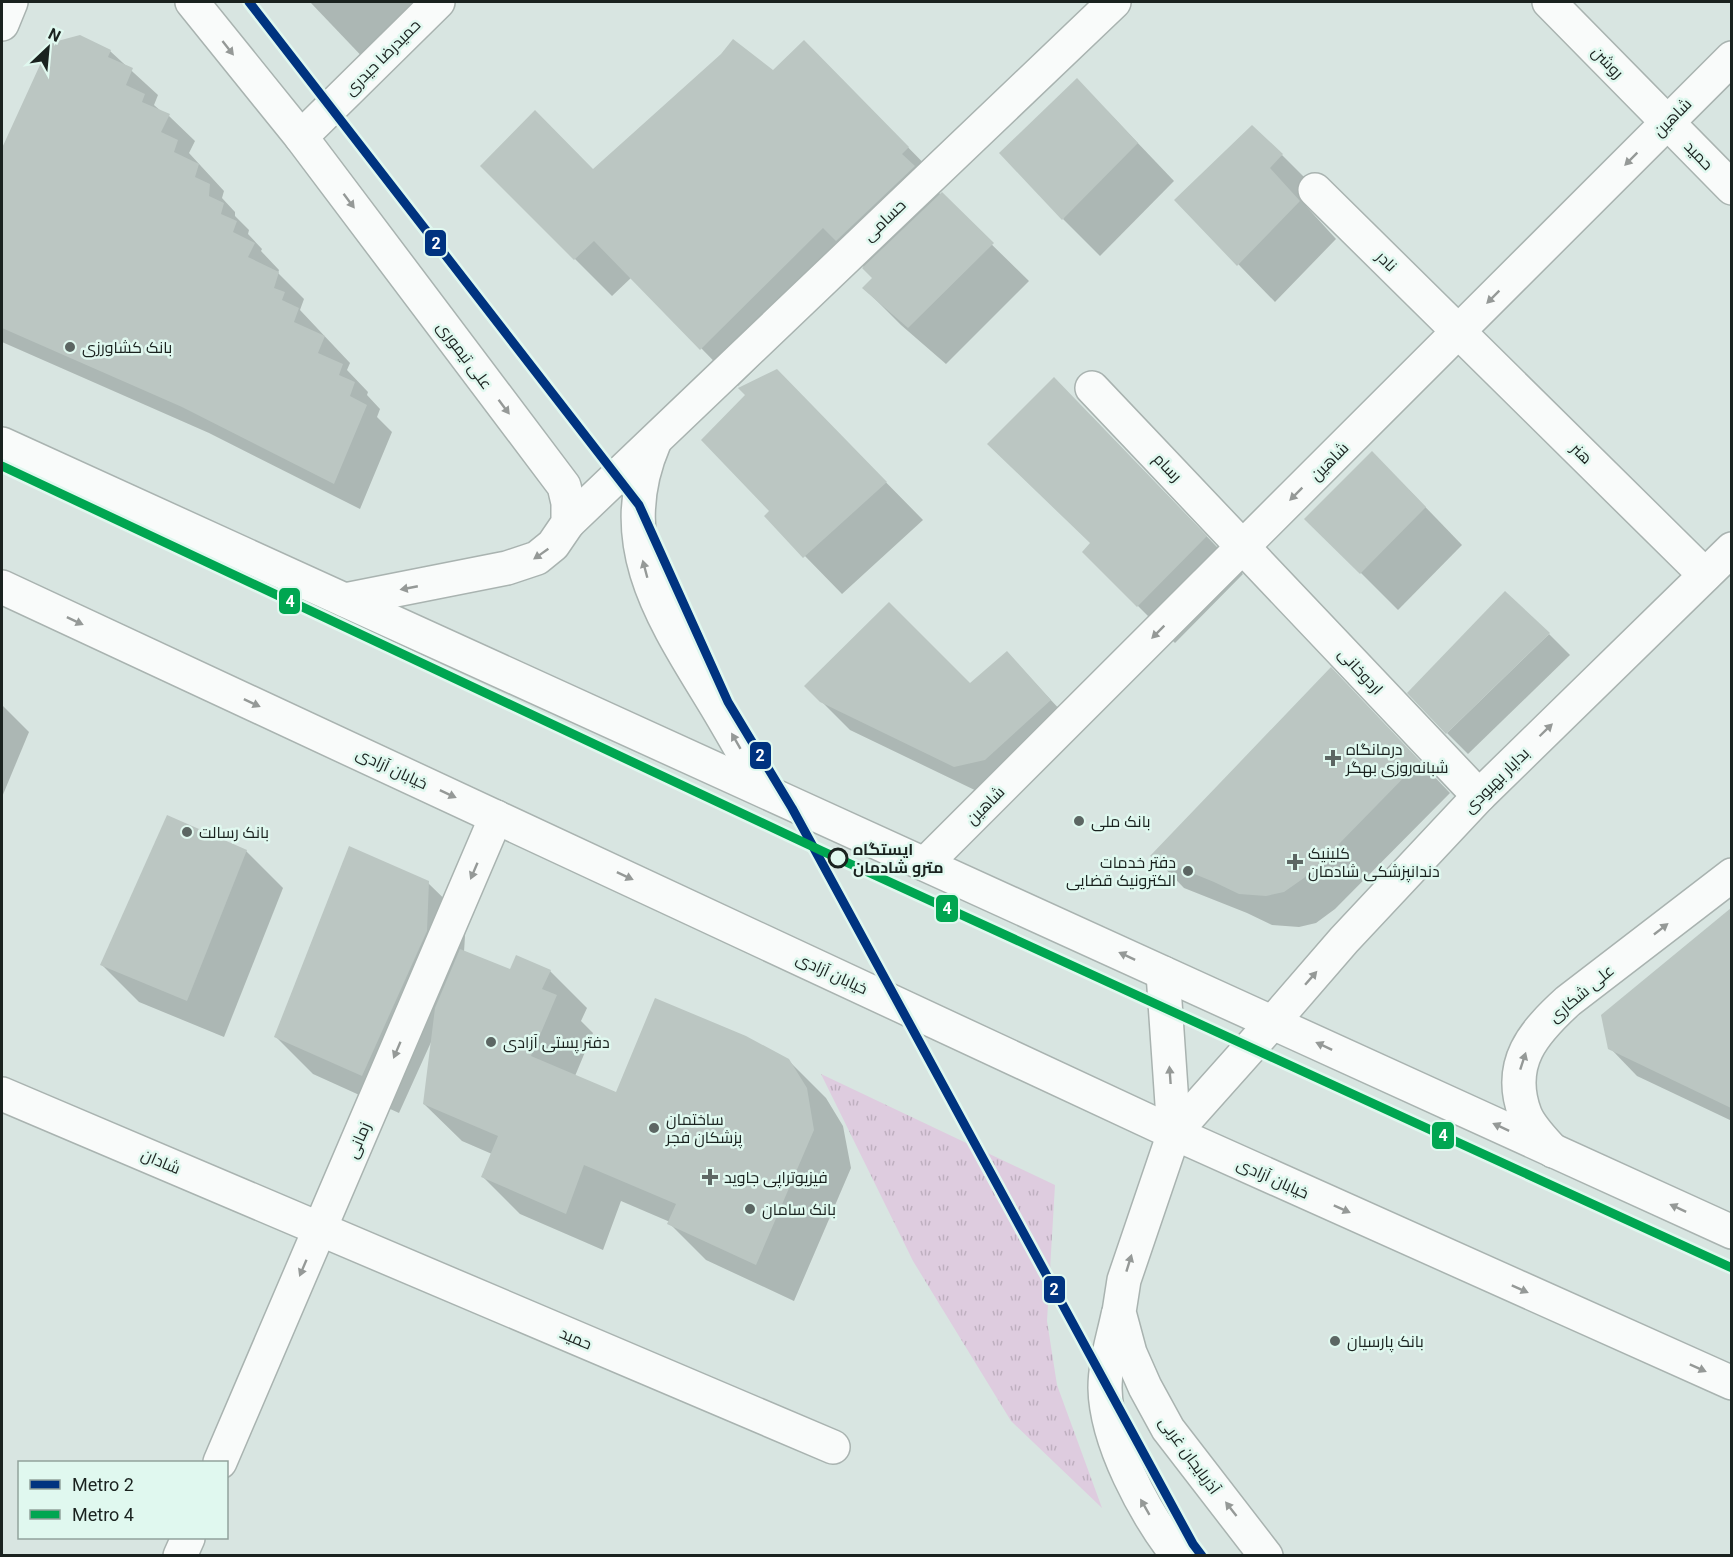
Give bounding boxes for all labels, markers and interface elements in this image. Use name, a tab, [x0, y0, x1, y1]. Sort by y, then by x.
street label: حمیدرضا حیدری	[340, 15, 425, 100]
north arrow	[18, 18, 78, 78]
text: N	[45, 24, 64, 46]
one-way arrow	[221, 40, 233, 55]
street label: روشن	[1587, 42, 1627, 83]
street label: شاهین	[1649, 94, 1696, 141]
street label: حمید	[1680, 137, 1717, 174]
one-way arrow	[1623, 152, 1638, 166]
one-way arrow	[342, 193, 354, 208]
street label: حسامی	[859, 196, 910, 246]
line badge: 2	[424, 229, 447, 257]
text: 2	[431, 234, 441, 253]
street label: نادر	[1372, 247, 1401, 275]
one-way arrow	[1486, 290, 1500, 305]
street label: علی تیموری	[432, 318, 496, 394]
place label: بانک کشاورزی	[82, 338, 172, 358]
marker: بانک کشاورزی	[63, 340, 77, 354]
one-way arrow	[498, 398, 510, 414]
street label: شاهین	[1306, 438, 1353, 485]
street label: هنر	[1566, 438, 1596, 468]
street label: رسام	[1148, 449, 1186, 487]
one-way arrow	[1289, 487, 1303, 501]
one-way arrow	[534, 548, 550, 560]
one-way arrow	[640, 560, 649, 578]
one-way arrow	[399, 584, 418, 593]
line badge: 4	[278, 587, 301, 615]
text: 4	[285, 592, 295, 611]
one-way arrow	[67, 617, 84, 626]
one-way arrow	[1150, 625, 1165, 639]
street label: اردوخانی	[1334, 644, 1387, 699]
one-way arrow	[244, 699, 261, 708]
one-way arrow	[1539, 723, 1553, 737]
one-way arrow	[731, 732, 741, 749]
place label: درمانگاه شبانه‌روزی بهگر	[1345, 740, 1449, 778]
line badge: 2	[749, 741, 772, 770]
street label: خیابان آزادی	[353, 744, 431, 794]
street label: بدایار بهبودی	[1460, 744, 1534, 818]
text: 2	[755, 746, 765, 765]
marker: درمانگاه شبانه‌روزی بهگر	[1324, 749, 1342, 767]
street label: شاهین	[962, 782, 1009, 829]
one-way arrow	[439, 790, 457, 800]
place label: بانک ملی	[1091, 812, 1151, 832]
marker: بانک ملی	[1072, 814, 1086, 828]
place label: بانک رسالت	[199, 823, 269, 842]
marker: بانک رسالت	[180, 825, 194, 839]
place label: ایستگاه مترو شادمان	[853, 840, 944, 877]
place label: کلینیک دندانپزشکی شادمان	[1308, 844, 1440, 883]
marker: ایستگاه مترو شادمان	[828, 848, 848, 868]
place label: دفتر خدمات الکترونیک قضایی	[1066, 853, 1176, 891]
marker: کلینیک دندانپزشکی شادمان	[1286, 853, 1304, 871]
one-way arrow	[469, 862, 479, 880]
marker: دفتر خدمات الکترونیک قضایی	[1181, 864, 1195, 878]
one-way arrow	[616, 872, 633, 881]
line badge: 4	[935, 894, 959, 923]
text: 4	[942, 899, 952, 918]
one-way arrow	[1654, 923, 1669, 935]
street label: خیابان آزادی	[793, 949, 871, 999]
one-way arrow	[1118, 951, 1136, 961]
street label: علی شکاری	[1545, 961, 1619, 1027]
one-way arrow	[1304, 971, 1317, 986]
place label: دفتر پستی آزادی	[503, 1033, 610, 1054]
marker: دفتر پستی آزادی	[484, 1035, 498, 1049]
one-way arrow	[392, 1041, 402, 1059]
one-way arrow	[1315, 1041, 1332, 1050]
one-way arrow	[1518, 1052, 1528, 1070]
one-way arrow	[1166, 1065, 1175, 1084]
place label: ساختمان پزشکان فجر	[665, 1110, 743, 1149]
street label: زمانی	[342, 1119, 375, 1162]
marker: ساختمان پزشکان فجر	[647, 1121, 661, 1135]
line badge: 4	[1431, 1121, 1455, 1150]
one-way arrow	[1492, 1123, 1509, 1132]
text: 4	[1438, 1126, 1448, 1145]
street label: شادان	[138, 1145, 183, 1179]
street label: خیابان آزادی	[1233, 1154, 1312, 1204]
marker: فیزیوتراپی جاوید	[701, 1168, 719, 1186]
place label: فیزیوتراپی جاوید	[724, 1168, 828, 1189]
place label: بانک سامان	[762, 1200, 836, 1220]
marker: بانک سامان	[743, 1202, 757, 1216]
one-way arrow	[1669, 1203, 1687, 1213]
one-way arrow	[1334, 1204, 1352, 1214]
one-way arrow	[1125, 1254, 1134, 1272]
one-way arrow	[298, 1259, 308, 1277]
line badge: 2	[1043, 1275, 1066, 1304]
text: 2	[1049, 1280, 1059, 1299]
one-way arrow	[1512, 1284, 1529, 1293]
street label: حمید	[557, 1323, 595, 1354]
place label: بانک پارسیان	[1347, 1332, 1424, 1353]
marker: بانک پارسیان	[1328, 1334, 1342, 1348]
one-way arrow	[1690, 1364, 1707, 1373]
street label: آذربایجان غربی	[1154, 1413, 1224, 1499]
legend	[18, 1461, 228, 1539]
text: Metro 2	[72, 1474, 134, 1495]
one-way arrow	[1140, 1498, 1150, 1515]
one-way arrow	[1224, 1501, 1237, 1517]
text: Metro 4	[72, 1504, 134, 1525]

